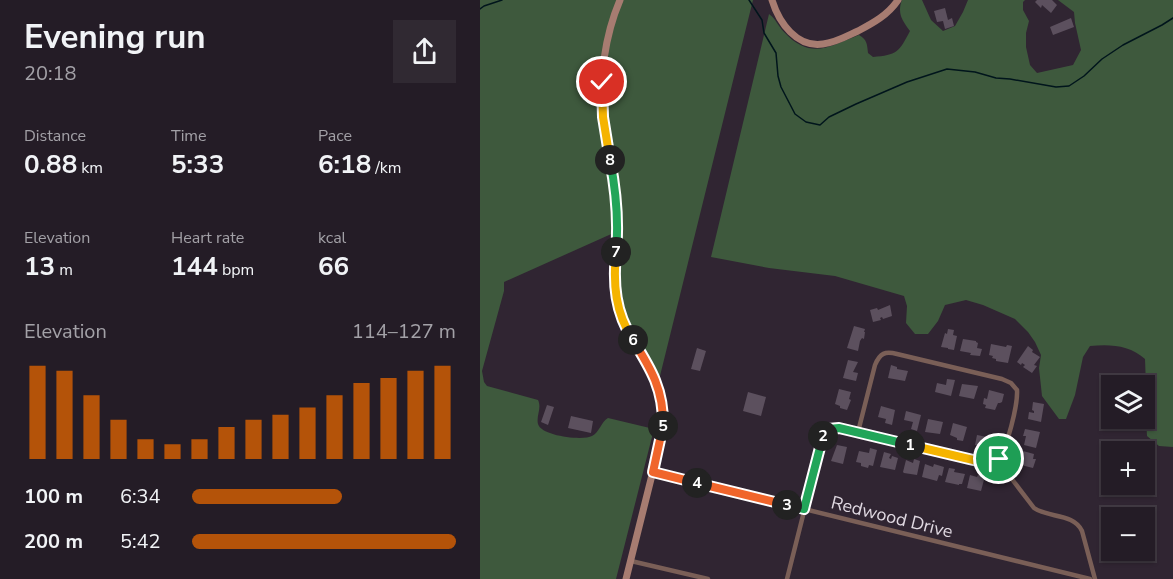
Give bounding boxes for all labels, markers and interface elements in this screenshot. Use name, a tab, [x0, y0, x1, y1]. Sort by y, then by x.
text: Evening run	[24, 15, 206, 60]
button: share	[393, 20, 456, 83]
pin	[576, 56, 627, 107]
text: 20:18	[24, 60, 77, 87]
icon: check	[585, 65, 618, 98]
text: Distance	[24, 125, 86, 147]
text: Time	[171, 125, 207, 147]
text: Pace	[318, 125, 352, 147]
pin: 8	[595, 145, 625, 175]
text: 0.88	[24, 147, 77, 182]
text: 5:33	[171, 147, 224, 182]
text: 6:18	[318, 147, 371, 182]
text: 8	[605, 149, 615, 171]
text: km	[77, 157, 103, 179]
text: /km	[371, 157, 402, 179]
text: Elevation	[24, 227, 90, 249]
text: Heart rate	[171, 227, 244, 249]
text: kcal	[318, 227, 346, 249]
pin: 7	[601, 237, 631, 267]
text: 7	[611, 241, 621, 263]
text: 13	[24, 249, 55, 284]
text: 144	[171, 249, 218, 284]
text: 66	[318, 249, 349, 284]
text: m	[55, 259, 73, 281]
text: bpm	[218, 259, 254, 281]
text: Elevation	[24, 318, 107, 345]
text: 114–127 m	[352, 318, 456, 345]
pin: 6	[618, 325, 648, 355]
text: 6	[628, 329, 638, 351]
map controls	[1101, 375, 1155, 561]
button: layers	[1101, 375, 1155, 429]
pin: 5	[648, 411, 678, 441]
text: 5	[658, 415, 668, 437]
pin: 2	[808, 421, 838, 451]
text: 2	[818, 425, 828, 447]
pin: 1	[895, 430, 925, 460]
pin	[973, 433, 1024, 484]
text: 1	[905, 434, 915, 456]
button: +	[1101, 441, 1155, 495]
icon: arrive	[982, 442, 1015, 475]
pin: 4	[682, 468, 712, 498]
text: 4	[692, 472, 702, 494]
text: 100 m	[24, 483, 83, 510]
text: 6:34	[120, 483, 161, 510]
pin: 3	[772, 490, 802, 520]
street label: Redwood Drive	[829, 490, 955, 544]
text: 3	[782, 494, 792, 516]
button: −	[1101, 507, 1155, 561]
text: 200 m	[24, 528, 83, 555]
text: 5:42	[120, 528, 161, 555]

